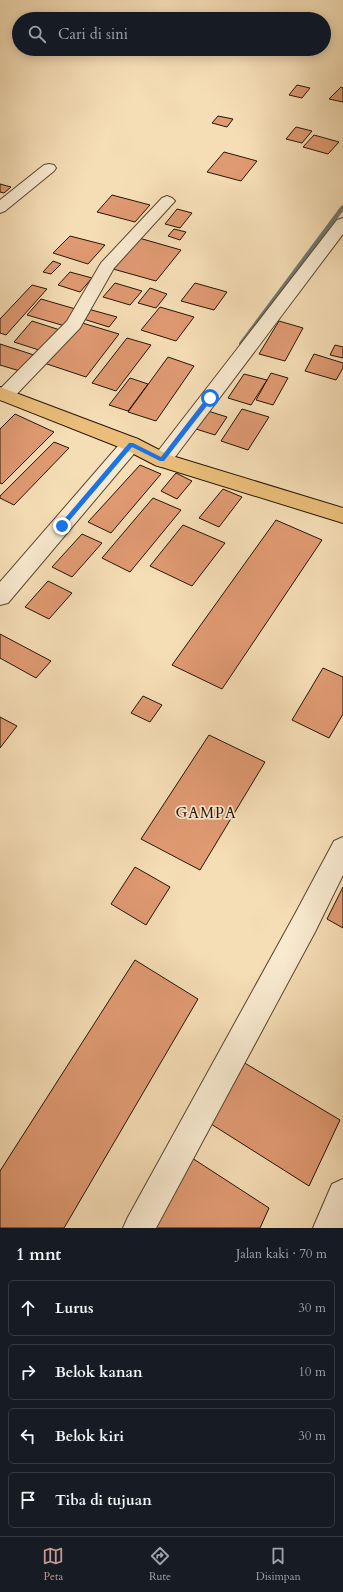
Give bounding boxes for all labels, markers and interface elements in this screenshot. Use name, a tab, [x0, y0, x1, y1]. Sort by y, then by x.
search box	[12, 12, 331, 56]
icon: search	[26, 23, 48, 45]
text: Cari di sini	[58, 24, 128, 44]
route start	[201, 389, 219, 407]
route end	[53, 517, 71, 535]
district label: GAMPA	[175, 803, 237, 823]
text: 1 mnt	[16, 1243, 61, 1266]
text: Jalan kaki · 70 m	[236, 1245, 327, 1263]
icon: ahead	[17, 1297, 39, 1319]
text: Lurus	[55, 1298, 94, 1318]
text: 30 m	[298, 1299, 326, 1317]
icon: right	[17, 1361, 39, 1383]
text: Belok kanan	[55, 1362, 143, 1382]
text: 10 m	[298, 1363, 326, 1381]
icon: left	[17, 1425, 39, 1447]
text: Belok kiri	[55, 1426, 124, 1446]
text: 30 m	[298, 1427, 326, 1445]
icon: arrive	[17, 1489, 39, 1511]
text: Tiba di tujuan	[55, 1490, 152, 1510]
tab: Peta	[42, 1545, 64, 1584]
tab: Rute	[149, 1545, 171, 1584]
tab: Disimpan	[256, 1545, 301, 1584]

